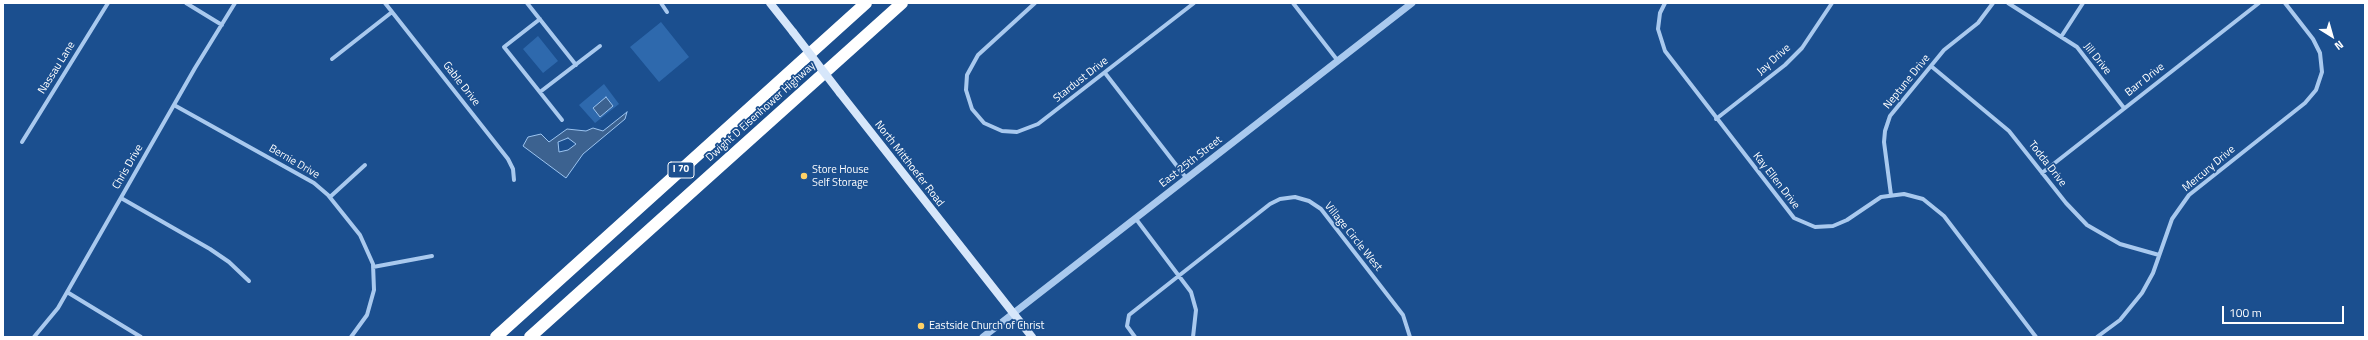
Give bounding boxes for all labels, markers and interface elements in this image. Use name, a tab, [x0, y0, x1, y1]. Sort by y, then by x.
north arrow	[2312, 16, 2352, 56]
text: N	[2331, 37, 2347, 54]
street label: Nassau Lane	[36, 39, 78, 97]
street label: Jill Drive	[2080, 40, 2114, 78]
street label: Jay Drive	[1755, 42, 1793, 78]
street label: Neptune Drive	[1881, 52, 1933, 112]
street label: Stardust Drive	[1051, 54, 1111, 106]
street label: Gable Drive	[440, 59, 482, 109]
street label: Dwight D Eisenhower Highway	[704, 59, 818, 165]
street label: Barr Drive	[2123, 61, 2167, 99]
street label: North Mitthoefer Road	[871, 119, 947, 209]
street label: East 25th Street	[1157, 133, 1225, 191]
street label: Todda Drive	[2025, 139, 2069, 189]
street label: Chris Drive	[110, 142, 146, 192]
street label: Bernie Drive	[266, 142, 322, 182]
street label: Mercury Drive	[2180, 143, 2238, 195]
street label: Kay Ellen Drive	[1750, 150, 1802, 212]
road number: I 70	[668, 162, 694, 178]
place label: Store House Self Storage	[812, 163, 869, 189]
marker: Store House Self Storage	[799, 171, 809, 181]
street label: Village Circle West	[1321, 200, 1385, 274]
scale bar	[2224, 298, 2346, 324]
text: 100 m	[2229, 303, 2262, 322]
place label: Eastside Church of Christ	[929, 319, 1044, 333]
marker: Eastside Church of Christ	[916, 321, 926, 331]

